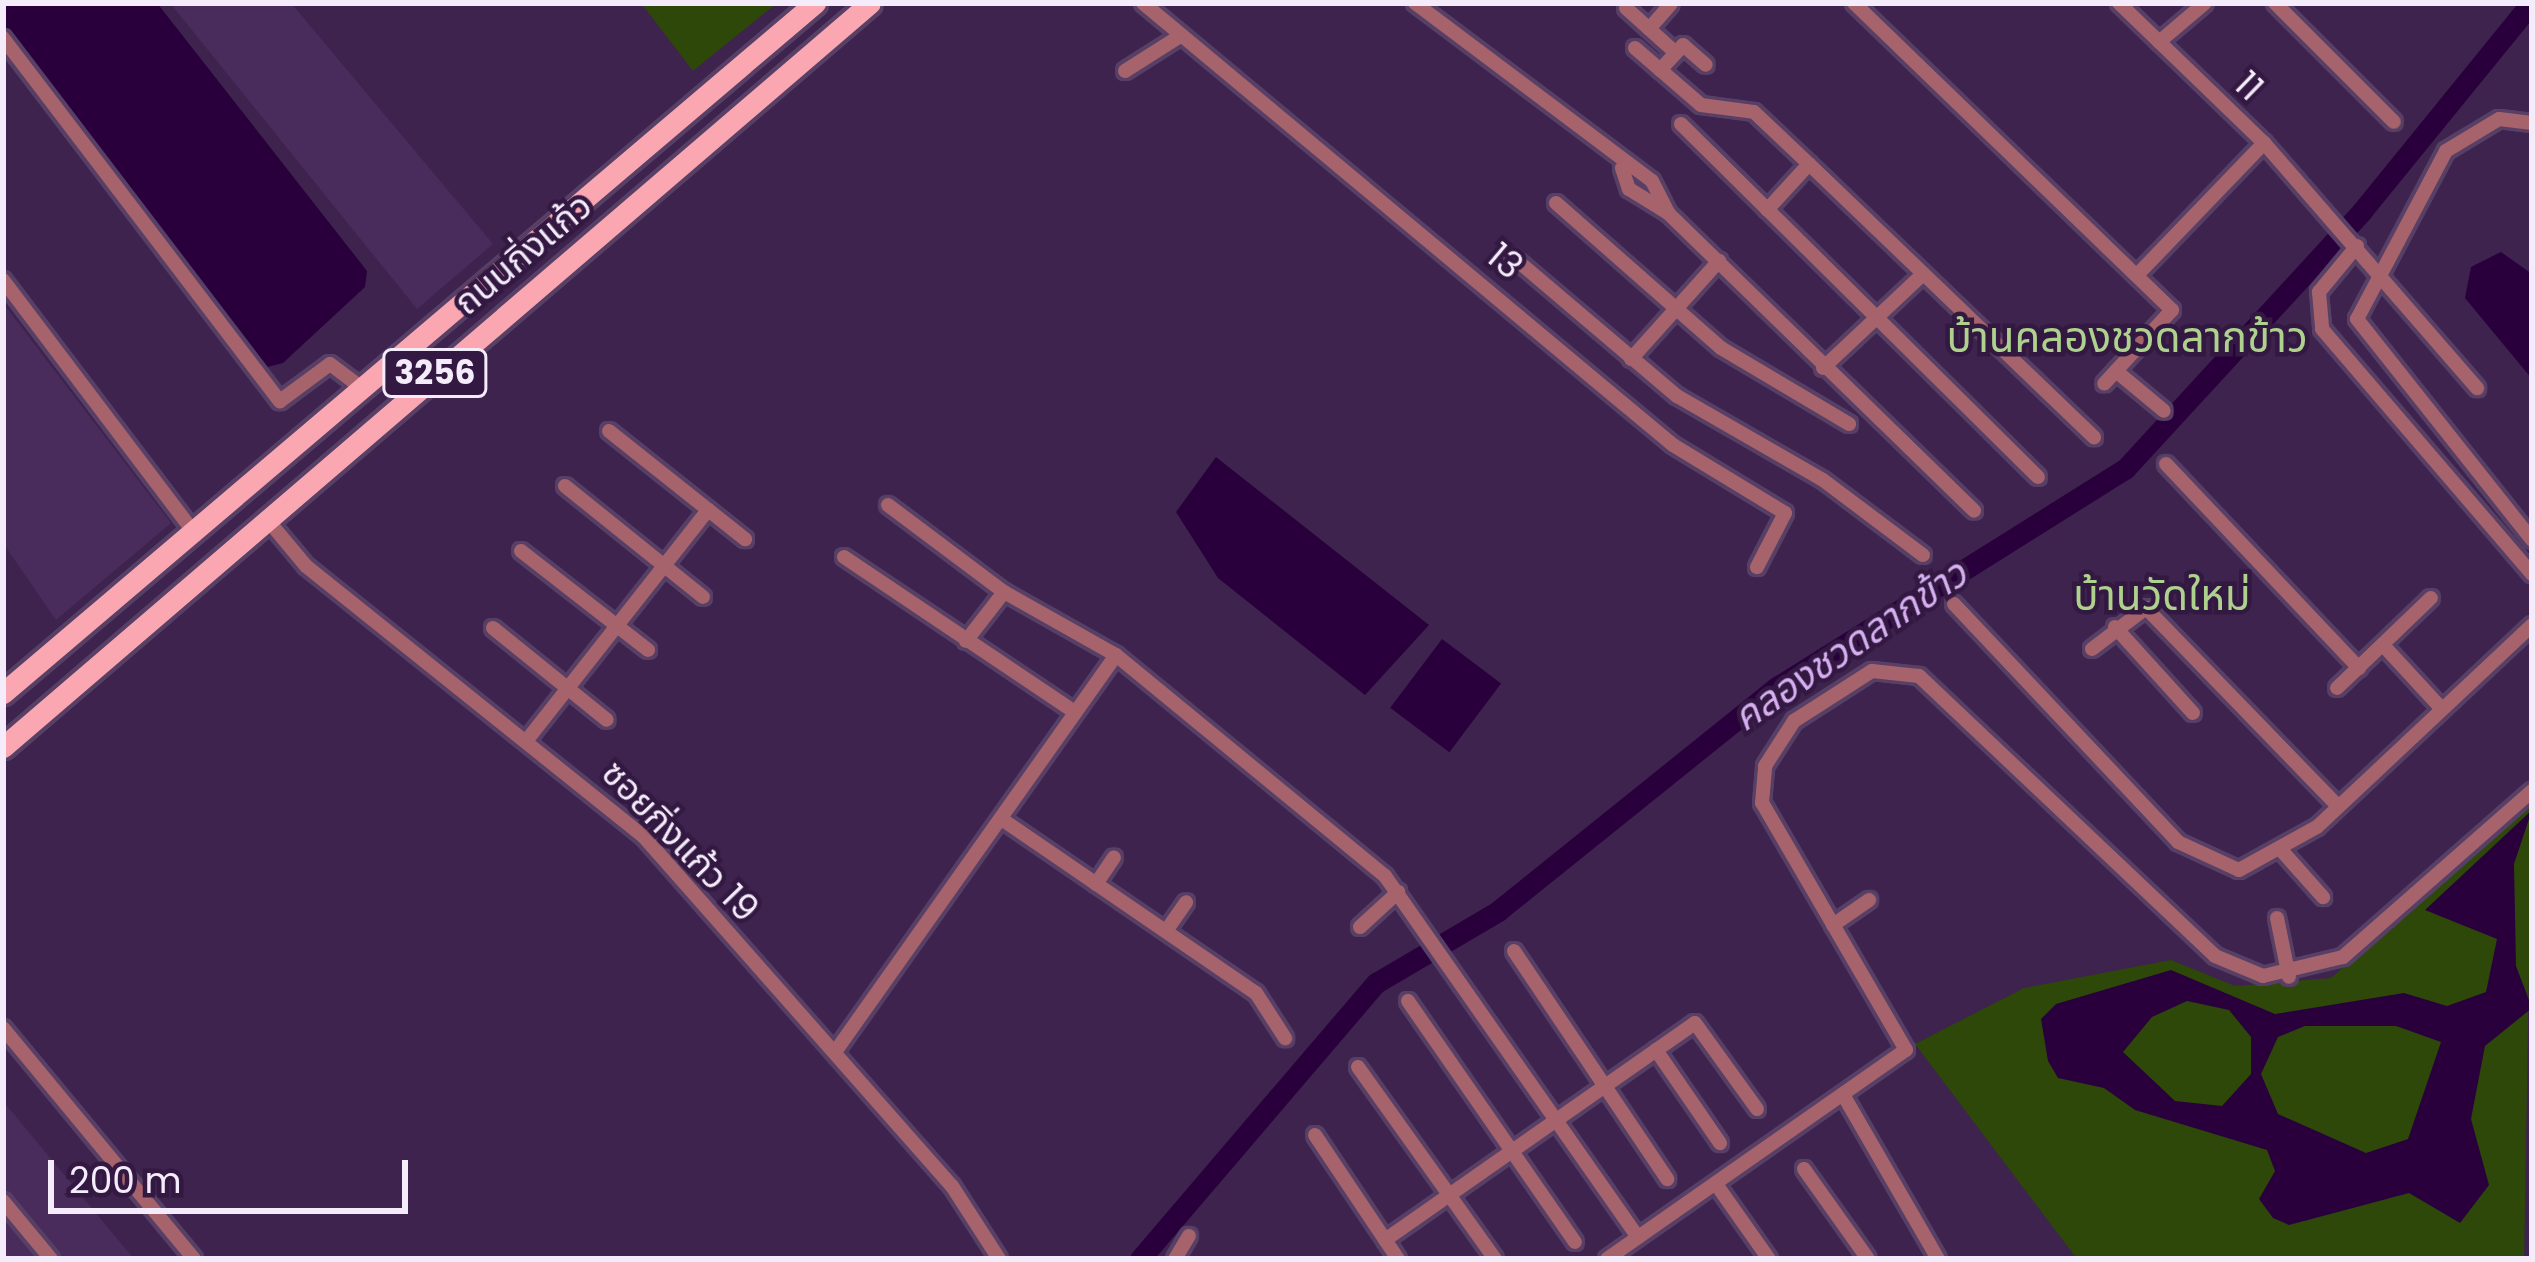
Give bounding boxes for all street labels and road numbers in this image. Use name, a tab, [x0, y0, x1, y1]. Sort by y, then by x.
street label: 11	[2226, 62, 2272, 110]
street label: ถนนกิ่งแก้ว	[445, 184, 601, 324]
street label: 13	[1479, 234, 1531, 288]
road number: 3256	[381, 346, 489, 400]
street label: ซอยกิ่งแก้ว 19	[593, 752, 767, 930]

